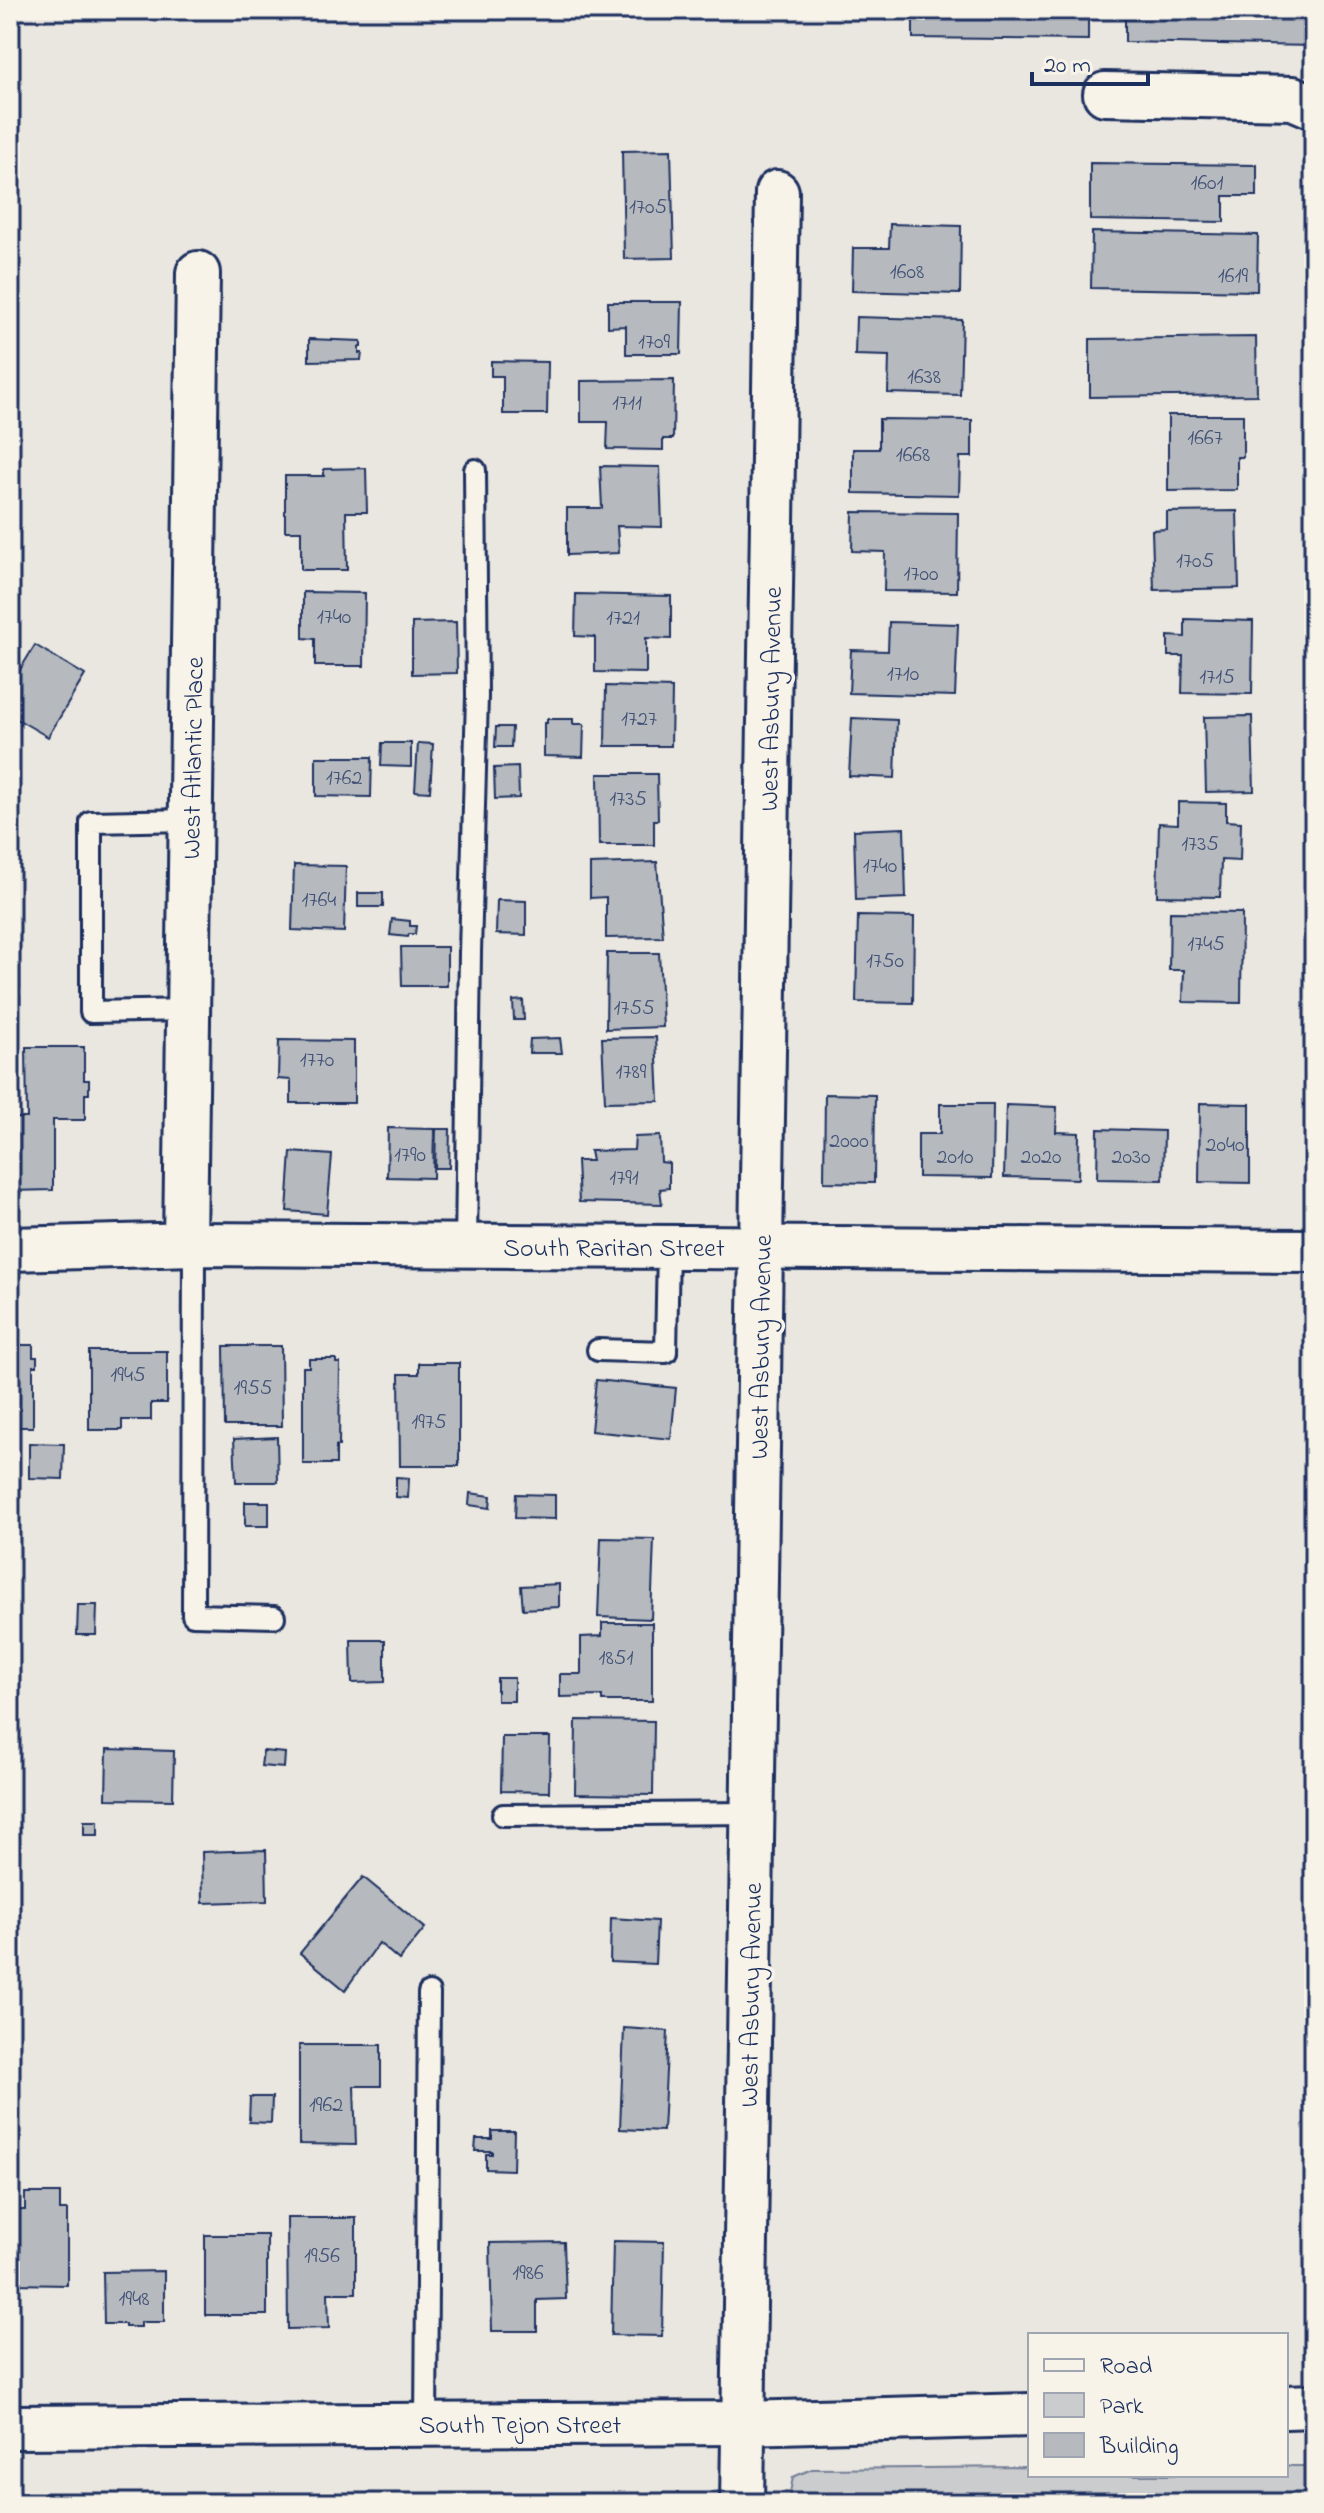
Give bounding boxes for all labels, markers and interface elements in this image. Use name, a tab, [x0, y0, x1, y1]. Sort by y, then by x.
scale bar	[1032, 36, 1148, 86]
text: 20 m	[1044, 49, 1091, 84]
house number: 1601	[1190, 168, 1224, 200]
house number: 1705	[629, 192, 667, 224]
house number: 1608	[890, 257, 924, 289]
house number: 1619	[1218, 261, 1249, 293]
house number: 1709	[638, 327, 670, 359]
house number: 1638	[907, 362, 941, 394]
house number: 1711	[612, 388, 642, 420]
house number: 1667	[1187, 423, 1223, 455]
house number: 1668	[896, 440, 930, 472]
house number: 1705	[1176, 546, 1214, 578]
house number: 1700	[903, 559, 939, 591]
street label: West Asbury Avenue	[752, 586, 794, 812]
house number: 1740	[317, 602, 351, 634]
house number: 1721	[606, 603, 640, 635]
street label: West Atlantic Place	[174, 656, 216, 860]
house number: 1710	[887, 659, 919, 691]
house number: 1715	[1199, 662, 1235, 694]
house number: 1727	[621, 704, 657, 736]
house number: 1762	[326, 763, 362, 795]
house number: 1735	[609, 784, 647, 816]
house number: 1735	[1181, 829, 1219, 861]
house number: 1740	[863, 851, 897, 883]
house number: 1764	[302, 885, 336, 917]
house number: 1745	[1187, 929, 1225, 961]
house number: 1750	[866, 946, 904, 978]
house number: 1755	[613, 993, 655, 1025]
house number: 1770	[300, 1045, 334, 1077]
house number: 1789	[616, 1057, 647, 1089]
house number: 2000	[829, 1126, 869, 1158]
house number: 2040	[1205, 1130, 1245, 1162]
house number: 1790	[394, 1140, 426, 1172]
house number: 2010	[937, 1142, 973, 1174]
house number: 2020	[1021, 1142, 1061, 1174]
house number: 2030	[1111, 1142, 1151, 1174]
house number: 1791	[609, 1163, 639, 1195]
street label: South Raritan Street	[503, 1231, 725, 1269]
street label: West Asbury Avenue	[742, 1234, 784, 1460]
house number: 1945	[110, 1360, 146, 1392]
house number: 1955	[234, 1373, 272, 1405]
house number: 1975	[411, 1407, 447, 1439]
house number: 1851	[599, 1643, 633, 1675]
street label: West Asbury Avenue	[732, 1882, 774, 2108]
house number: 1962	[309, 2090, 343, 2122]
house number: 1956	[304, 2241, 340, 2273]
house number: 1986	[512, 2258, 544, 2290]
house number: 1948	[119, 2284, 149, 2316]
legend	[1028, 2333, 1288, 2477]
text: Road	[1100, 2350, 1153, 2385]
text: Park	[1100, 2390, 1144, 2425]
street label: South Tejon Street	[419, 2408, 622, 2446]
text: Building	[1099, 2430, 1179, 2465]

